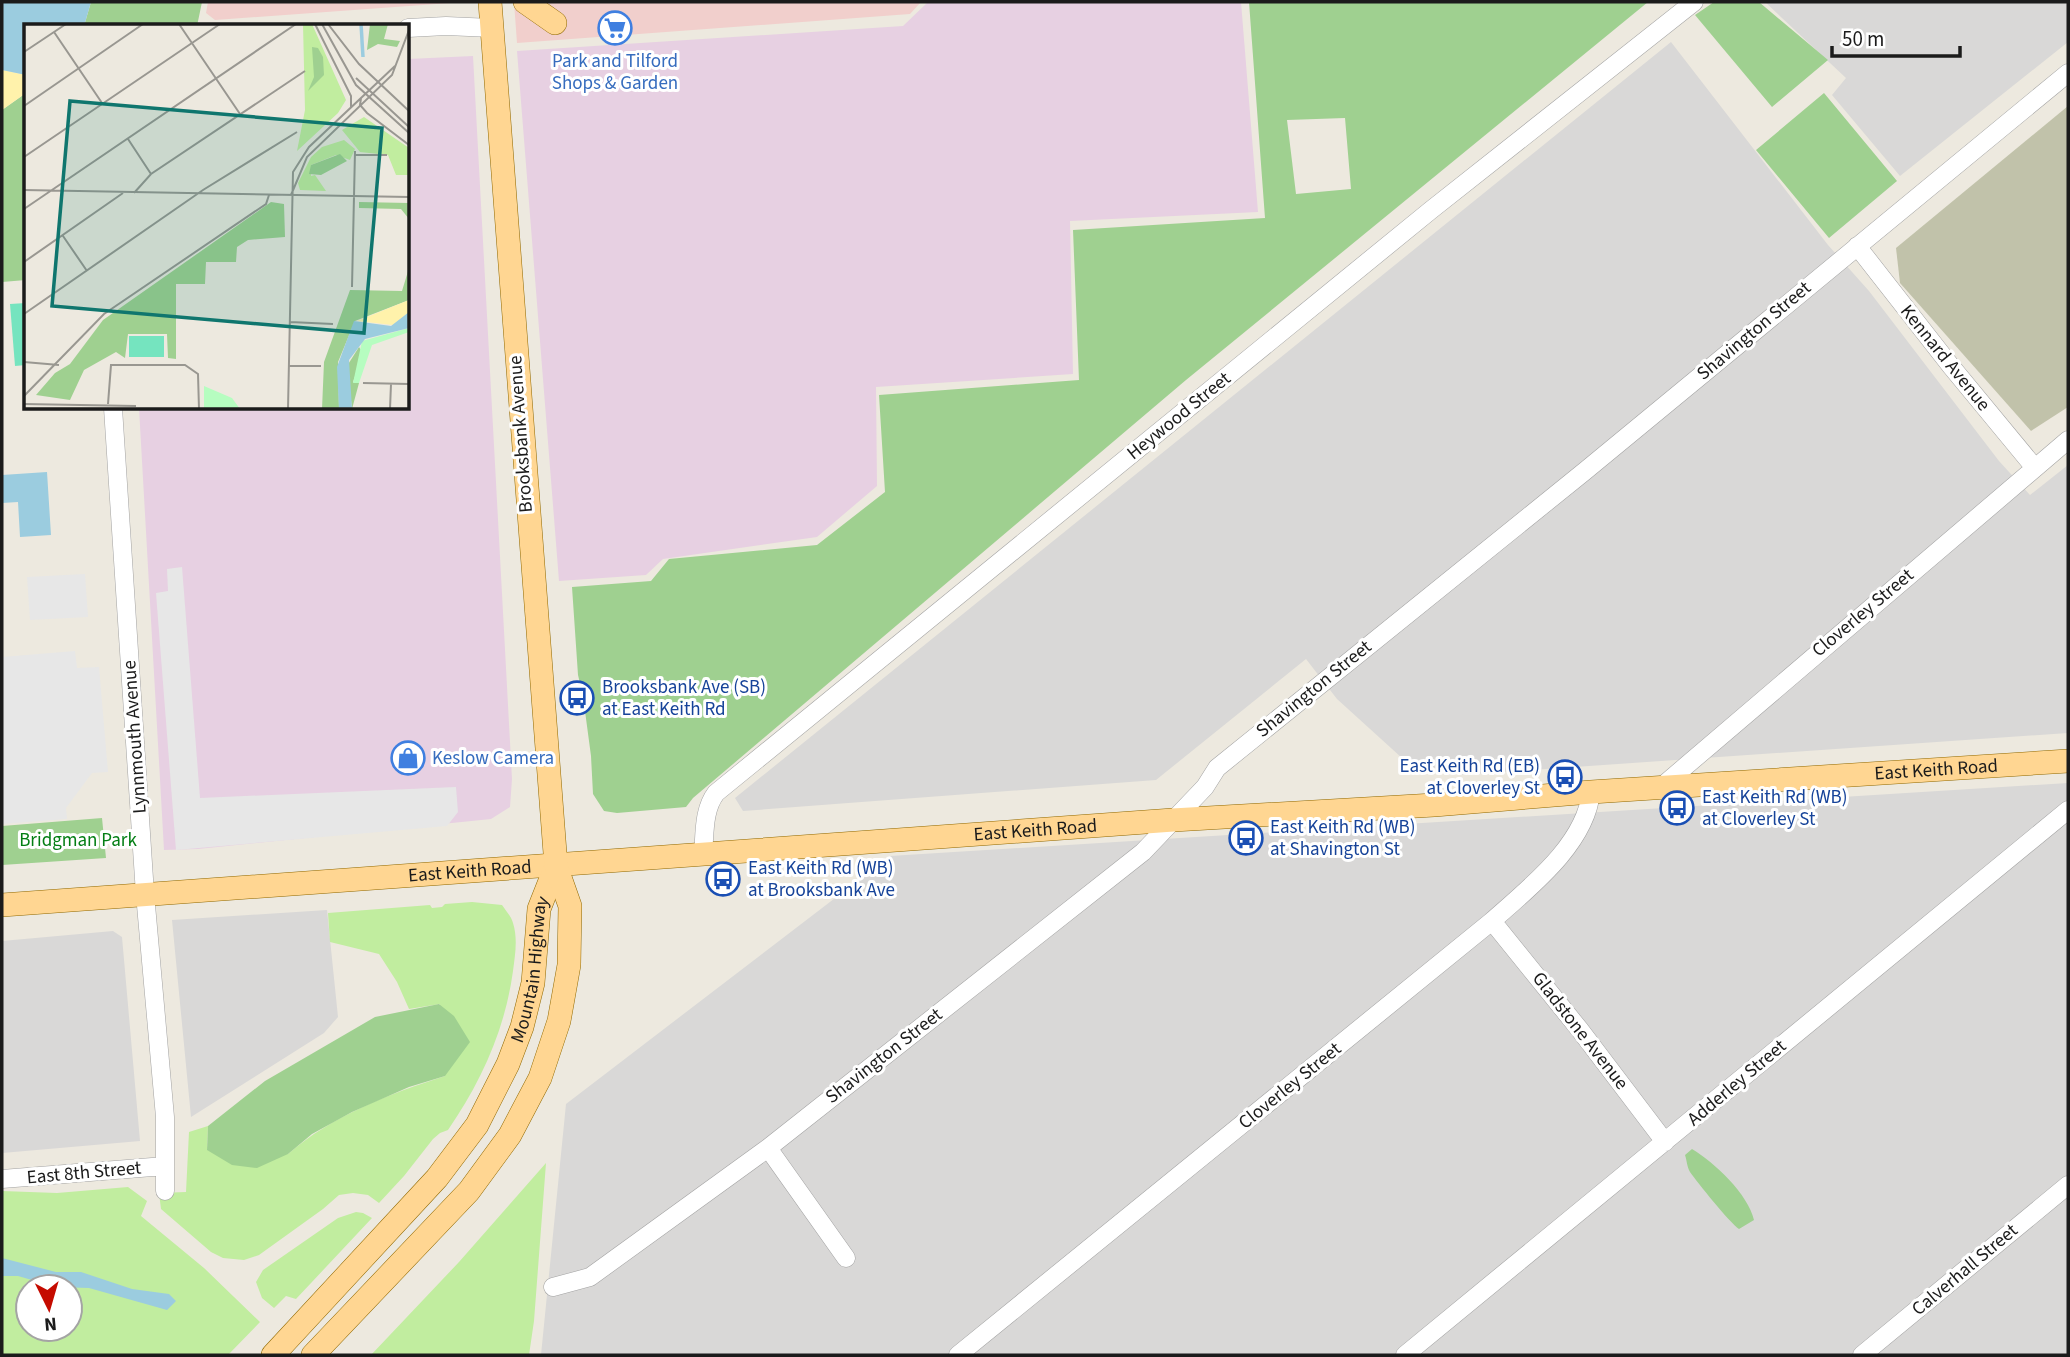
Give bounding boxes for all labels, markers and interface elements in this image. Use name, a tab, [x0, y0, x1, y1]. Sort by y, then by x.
supermarket icon: Park and Tilford Shops & Garden	[596, 9, 634, 47]
scale bar	[1832, 14, 1960, 58]
inset map	[24, 24, 410, 410]
text: 50 m	[1842, 24, 1884, 54]
place label: Park and Tilford Shops & Garden	[552, 48, 678, 97]
street label: Shavington Street	[1691, 275, 1817, 387]
street label: Kennard Avenue	[1894, 299, 1996, 417]
street label: Brooksbank Avenue	[502, 354, 540, 514]
street label: Heywood Street	[1121, 365, 1237, 466]
street label: Cloverley Street	[1806, 562, 1920, 664]
street label: Shavington Street	[1250, 634, 1378, 744]
street label: Lynnmouth Avenue	[116, 659, 154, 815]
place label: Brooksbank Ave (SB) at East Keith Rd	[602, 674, 766, 723]
bus stop icon: Brooksbank Ave (SB) at East Keith Rd	[558, 679, 596, 717]
shop icon: Keslow Camera	[389, 739, 427, 777]
place label: Keslow Camera	[432, 745, 554, 772]
street label: East Keith Road	[1874, 752, 1999, 787]
place label: East Keith Rd (EB) at Cloverley St	[1399, 753, 1541, 802]
bus stop icon: East Keith Rd (EB) at Cloverley St	[1546, 758, 1584, 796]
place label: East Keith Rd (WB) at Cloverley St	[1702, 784, 1848, 833]
bus stop icon: East Keith Rd (WB) at Cloverley St	[1658, 789, 1696, 827]
street label: East Keith Road	[973, 812, 1098, 848]
place label: East Keith Rd (WB) at Shavington St	[1270, 814, 1416, 863]
bus stop icon: East Keith Rd (WB) at Shavington St	[1227, 819, 1265, 857]
park label: Bridgman Park	[19, 827, 137, 854]
street label: East Keith Road	[407, 853, 532, 889]
place label: East Keith Rd (WB) at Brooksbank Ave	[748, 855, 895, 904]
bus stop icon: East Keith Rd (WB) at Brooksbank Ave	[704, 860, 742, 898]
street label: Mountain Highway	[504, 892, 556, 1047]
street label: Gladstone Avenue	[1525, 966, 1635, 1096]
street label: Shavington Street	[820, 1001, 949, 1110]
street label: Adderley Street	[1682, 1033, 1793, 1133]
street label: Cloverley Street	[1233, 1036, 1348, 1136]
street label: East 8th Street	[26, 1154, 143, 1191]
street label: Calverhall Street	[1906, 1217, 2024, 1322]
north arrow	[14, 1273, 84, 1343]
text: N	[43, 1309, 58, 1337]

